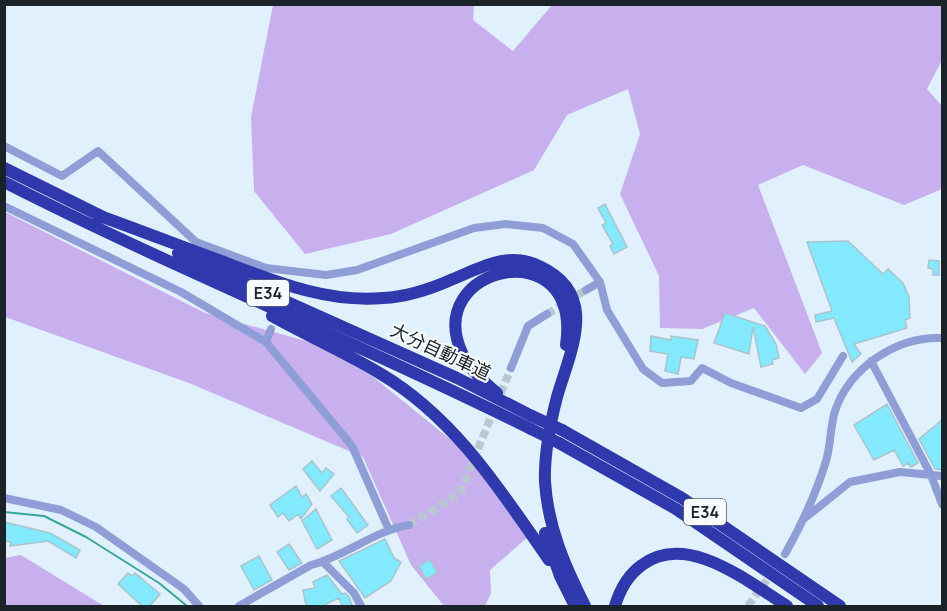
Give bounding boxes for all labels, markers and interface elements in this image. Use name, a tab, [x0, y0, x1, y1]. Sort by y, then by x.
road number: E34	[247, 280, 289, 306]
street label: 大分自動車道	[387, 317, 495, 385]
road number: E34	[684, 499, 726, 525]

